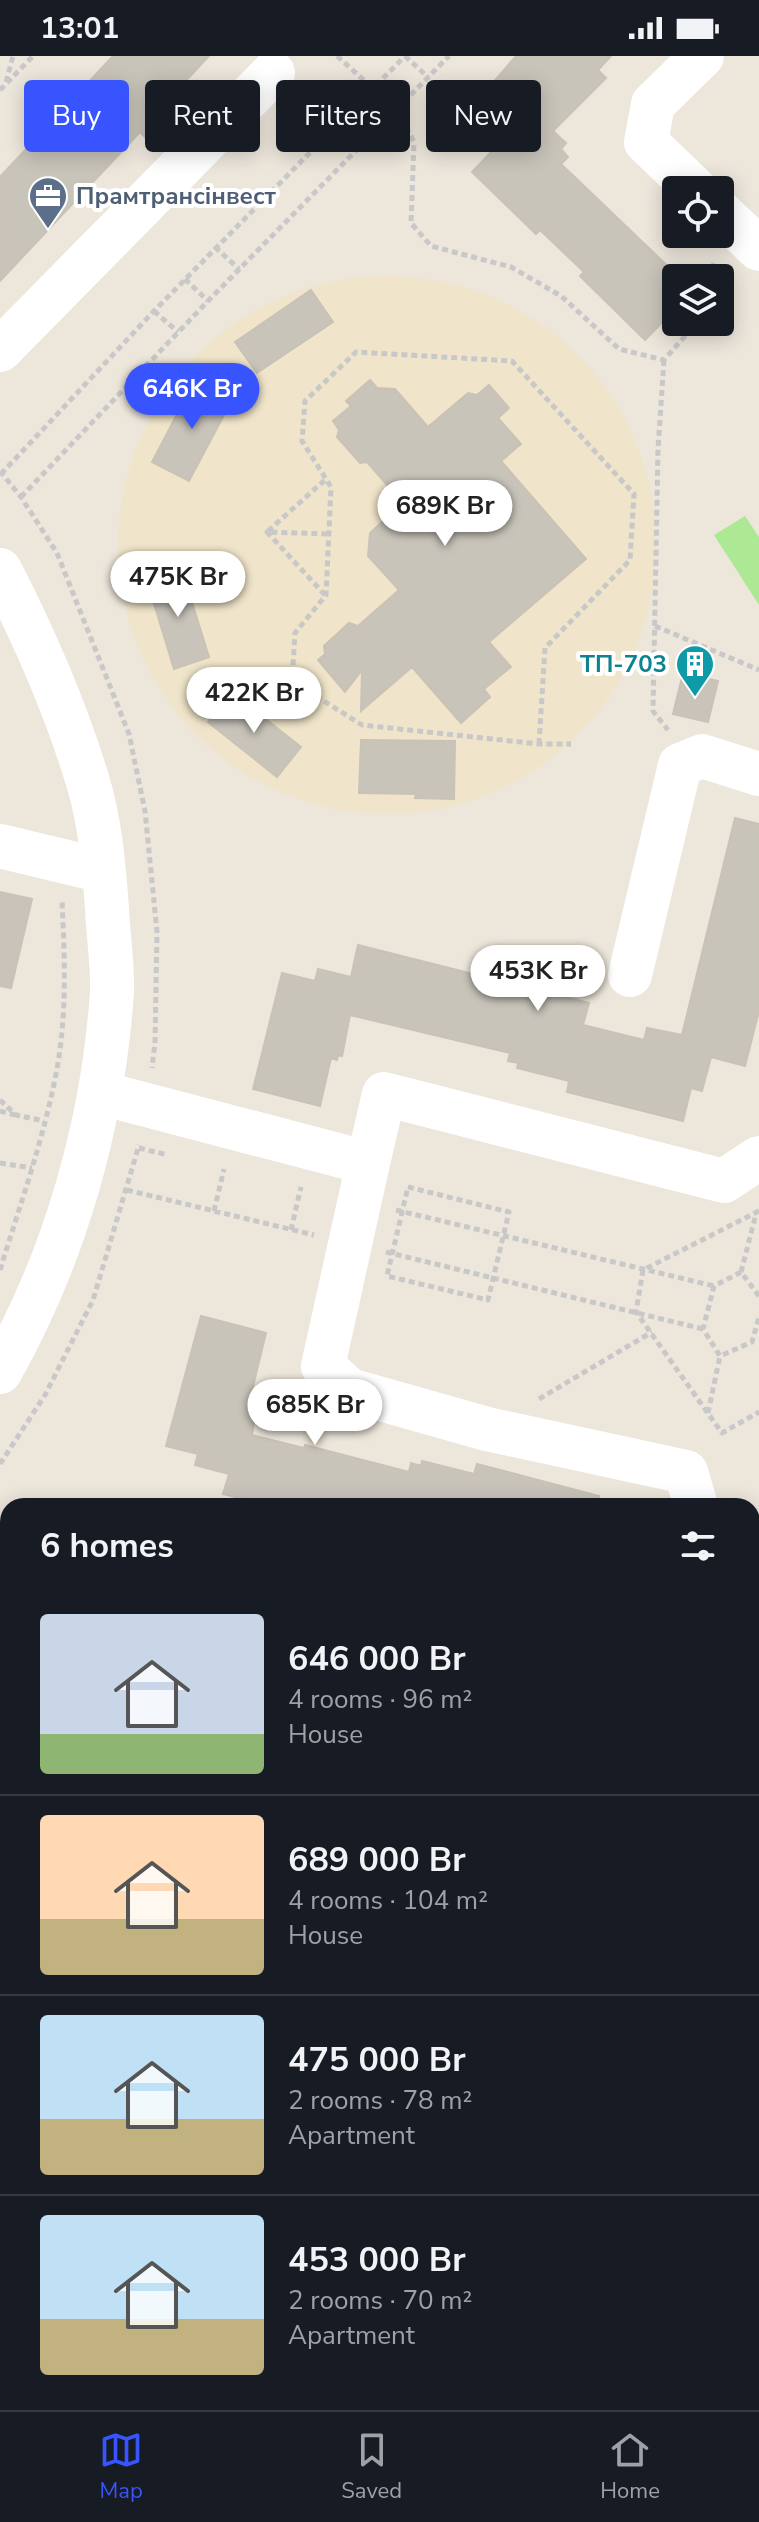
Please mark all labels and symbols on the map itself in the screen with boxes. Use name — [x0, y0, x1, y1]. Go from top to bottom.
office icon: Прамтрансінвест — [27, 175, 69, 230]
place label: Прамтрансінвест — [76, 180, 277, 212]
pin: 646K Br — [118, 363, 266, 431]
pin: 689K Br — [371, 480, 519, 548]
pin: 475K Br — [104, 551, 252, 619]
building icon: ТП-703 — [674, 643, 716, 698]
place label: ТП-703 — [580, 648, 667, 680]
pin: 422K Br — [180, 667, 328, 735]
pin: 453K Br — [464, 945, 612, 1013]
pin: 685K Br — [241, 1379, 389, 1447]

